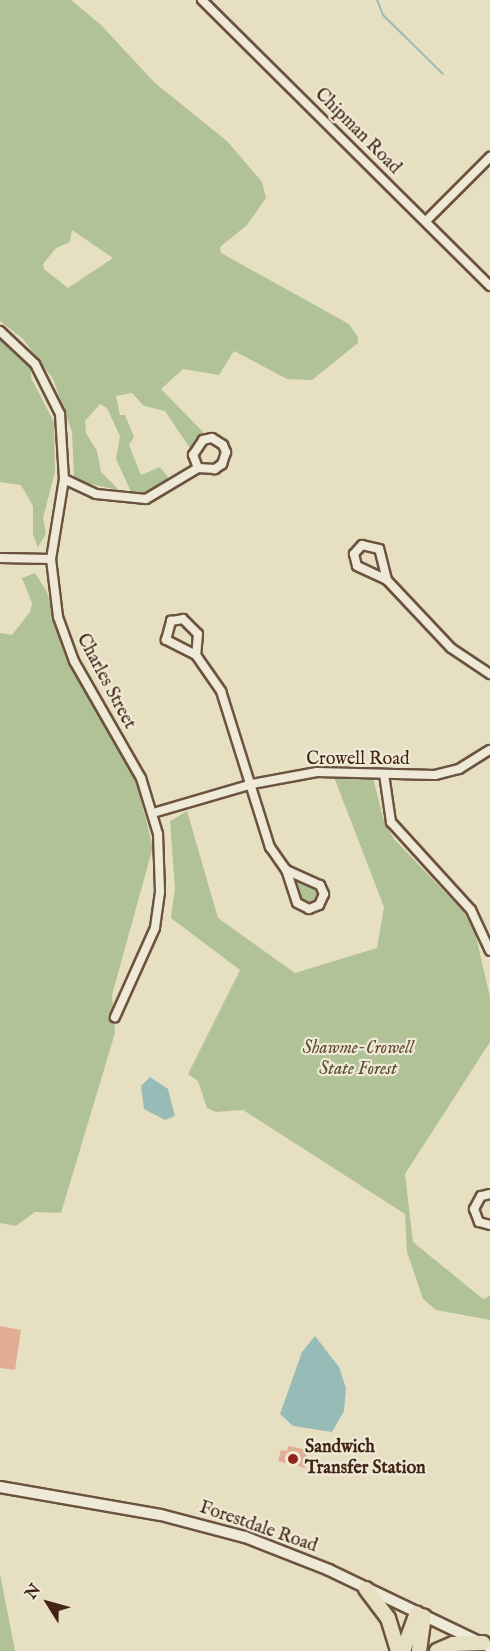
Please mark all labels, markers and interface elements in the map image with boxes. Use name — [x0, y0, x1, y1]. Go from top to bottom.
street label: Chipman Road — [309, 84, 405, 180]
street label: Charles Street — [71, 631, 139, 733]
street label: Crowell Road — [306, 749, 410, 771]
park label: Shawme-Crowell State Forest — [303, 1039, 413, 1082]
place label: Sandwich Transfer Station — [305, 1438, 426, 1480]
marker: Sandwich Transfer Station — [286, 1452, 300, 1466]
street label: Forestdale Road — [196, 1498, 320, 1558]
north arrow — [18, 1573, 78, 1633]
text: N — [21, 1581, 46, 1604]

